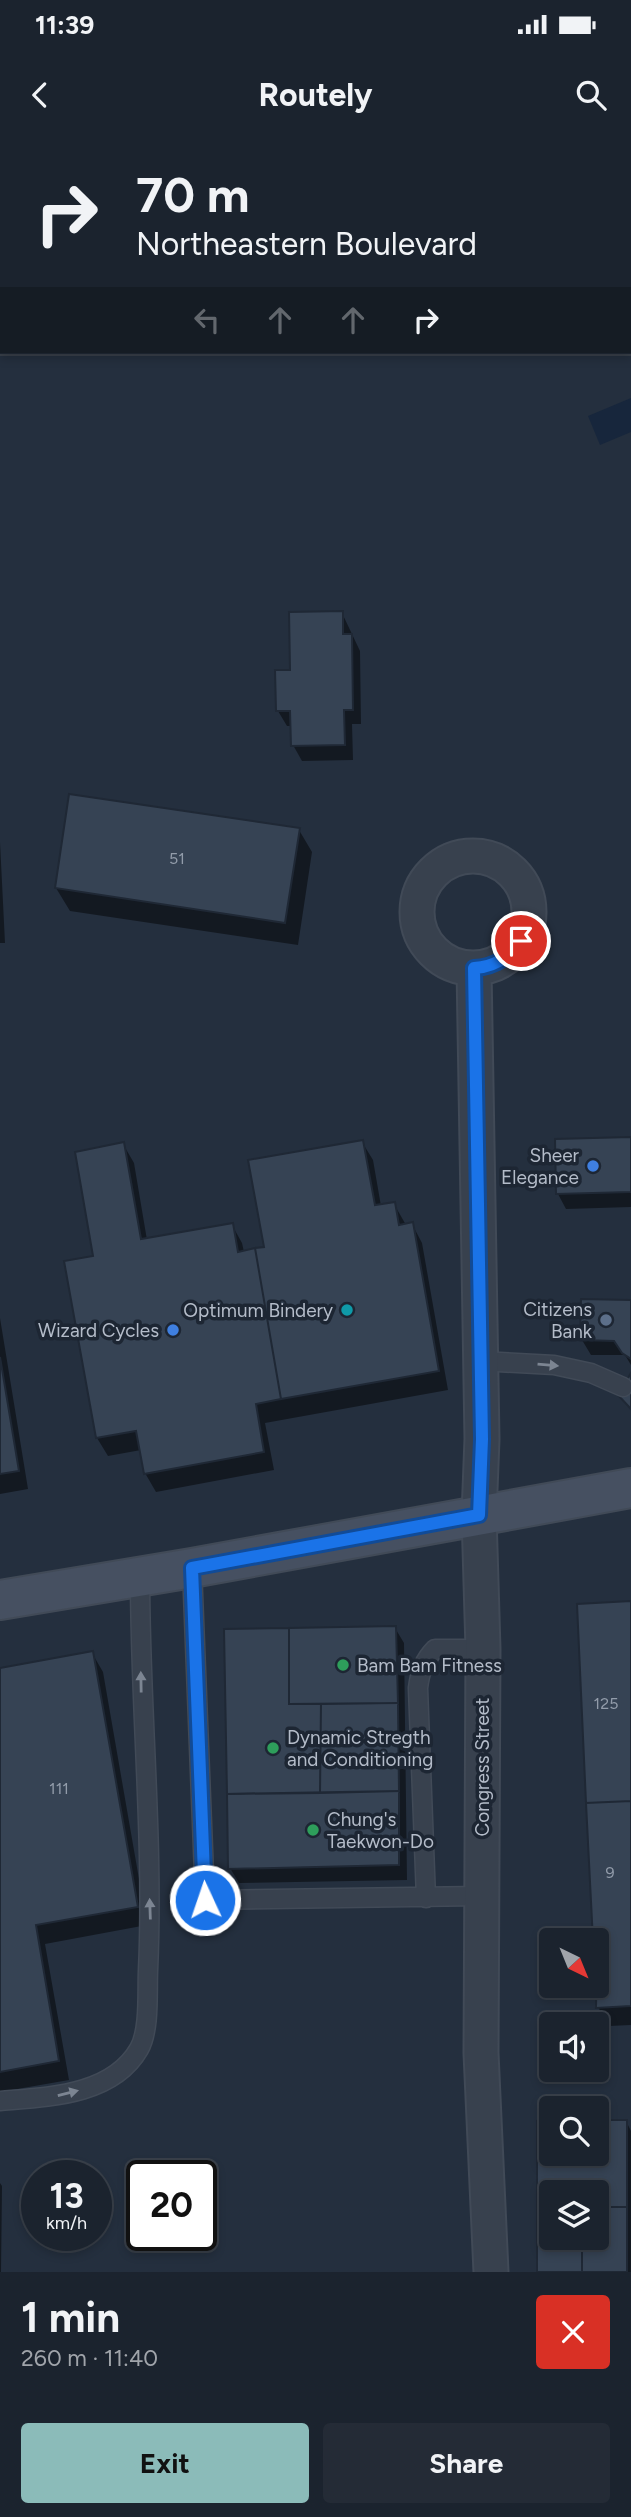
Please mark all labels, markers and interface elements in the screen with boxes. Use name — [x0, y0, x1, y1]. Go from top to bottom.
text: 11:39 — [35, 9, 94, 41]
icon: back — [21, 76, 59, 114]
text: Routely — [258, 76, 373, 114]
icon: search — [572, 76, 610, 114]
text: 70 m — [136, 165, 249, 224]
icon: right — [21, 168, 112, 259]
text: Northeastern Boulevard — [136, 225, 477, 263]
icon: left — [188, 301, 226, 339]
icon: ahead — [261, 301, 299, 339]
icon: ahead — [334, 301, 372, 339]
icon: right — [407, 301, 445, 339]
house number: 51 — [169, 849, 185, 868]
pin — [491, 911, 551, 971]
icon: arrive — [502, 922, 540, 960]
place label: Sheer Elegance — [501, 1144, 580, 1189]
marker: Sheer Elegance — [585, 1158, 601, 1174]
place label: Citizens Bank — [523, 1298, 593, 1343]
place label: Optimum Bindery — [183, 1299, 333, 1322]
marker: Optimum Bindery — [339, 1302, 355, 1318]
marker: Citizens Bank — [598, 1312, 614, 1328]
place label: Wizard Cycles — [38, 1319, 159, 1342]
marker: Wizard Cycles — [165, 1322, 181, 1338]
one-way arrow — [538, 1360, 560, 1371]
place label: Bam Bam Fitness — [357, 1654, 502, 1677]
marker: Bam Bam Fitness — [335, 1657, 351, 1673]
one-way arrow — [135, 1671, 146, 1693]
house number: 125 — [594, 1694, 618, 1713]
street label: Congress Street — [471, 1698, 494, 1836]
place label: Dynamic Stregth and Conditioning — [287, 1726, 433, 1771]
marker: Dynamic Stregth and Conditioning — [265, 1740, 281, 1756]
house number: 111 — [49, 1779, 69, 1798]
place label: Chung's Taekwon-Do — [327, 1808, 434, 1853]
marker: Chung's Taekwon-Do — [305, 1822, 321, 1838]
position arrow — [168, 1863, 242, 1937]
house number: 9 — [605, 1863, 615, 1882]
one-way arrow — [144, 1898, 156, 1920]
north arrow — [539, 1928, 609, 1998]
map controls — [539, 1928, 609, 2250]
button: sound — [539, 2012, 609, 2082]
one-way arrow — [57, 2087, 79, 2098]
button: search — [539, 2096, 609, 2166]
speed limit sign: 20 — [126, 2160, 217, 2251]
text: 13 — [49, 2175, 84, 2217]
button: layers — [539, 2180, 609, 2250]
text: km/h — [46, 2212, 87, 2234]
text: 1 min — [21, 2292, 120, 2343]
button: close — [536, 2295, 610, 2369]
text: 260 m · 11:40 — [21, 2344, 158, 2372]
button: Exit — [21, 2423, 309, 2503]
button: Share — [323, 2423, 610, 2503]

